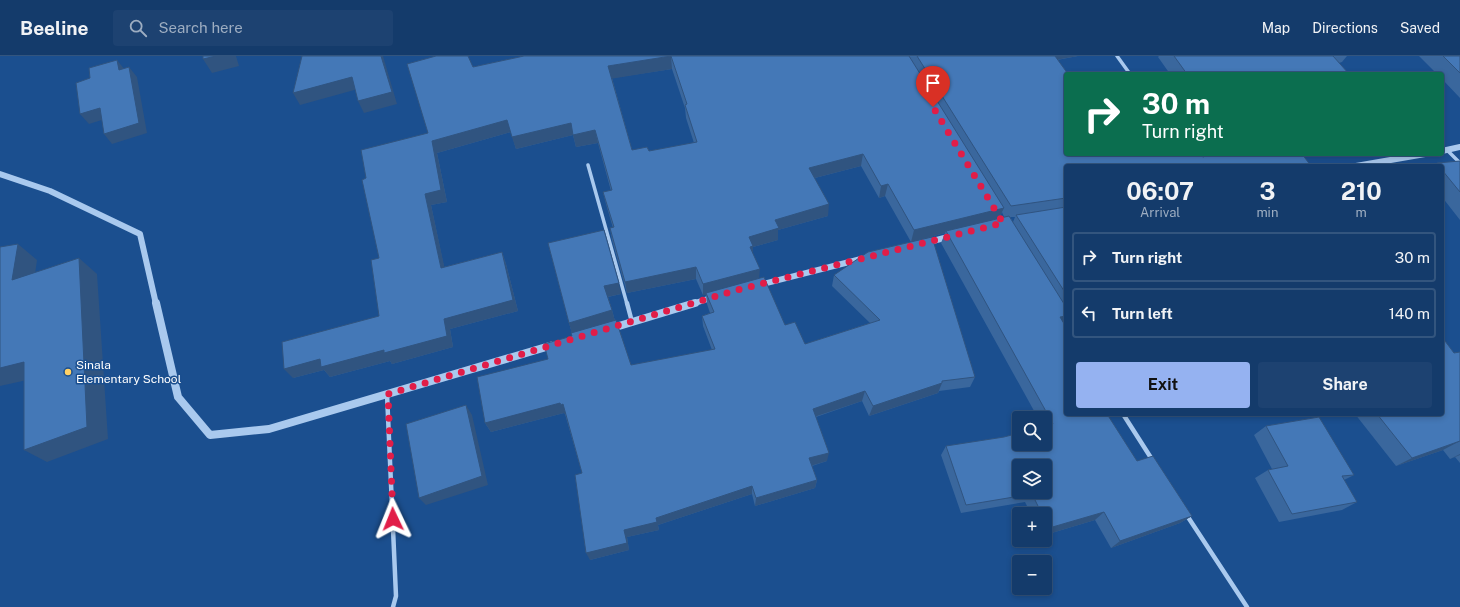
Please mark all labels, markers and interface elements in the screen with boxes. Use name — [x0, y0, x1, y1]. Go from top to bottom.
search box — [113, 10, 393, 46]
text: Beeline — [20, 17, 89, 39]
icon: search — [127, 17, 149, 39]
text: Search here — [159, 19, 243, 36]
text: Map — [1262, 20, 1290, 36]
text: Directions — [1312, 20, 1378, 36]
text: Saved — [1400, 20, 1440, 36]
pin — [916, 66, 950, 107]
icon: arrive — [922, 72, 944, 94]
text: 30 m — [1142, 87, 1210, 120]
icon: right — [1076, 88, 1128, 140]
text: Turn right — [1142, 121, 1224, 142]
text: 06:07 — [1126, 177, 1194, 205]
text: 3 — [1259, 177, 1275, 205]
text: 210 — [1341, 177, 1382, 205]
text: Arrival — [1140, 205, 1180, 220]
text: min — [1256, 205, 1278, 220]
text: m — [1356, 205, 1367, 220]
icon: right — [1078, 246, 1100, 268]
text: Turn right — [1112, 249, 1182, 266]
text: 30 m — [1395, 249, 1430, 266]
icon: left — [1078, 302, 1100, 324]
text: Turn left — [1112, 305, 1173, 322]
text: 140 m — [1389, 305, 1430, 322]
place label: Sinala Elementary School — [76, 358, 182, 386]
button: Exit — [1076, 362, 1250, 408]
button: Share — [1258, 362, 1432, 408]
marker: Sinala Elementary School — [63, 367, 73, 377]
map controls — [1012, 411, 1052, 595]
button: search — [1012, 411, 1052, 451]
button: layers — [1012, 459, 1052, 499]
position arrow — [372, 498, 414, 540]
button: + — [1012, 507, 1052, 547]
button: − — [1012, 555, 1052, 595]

